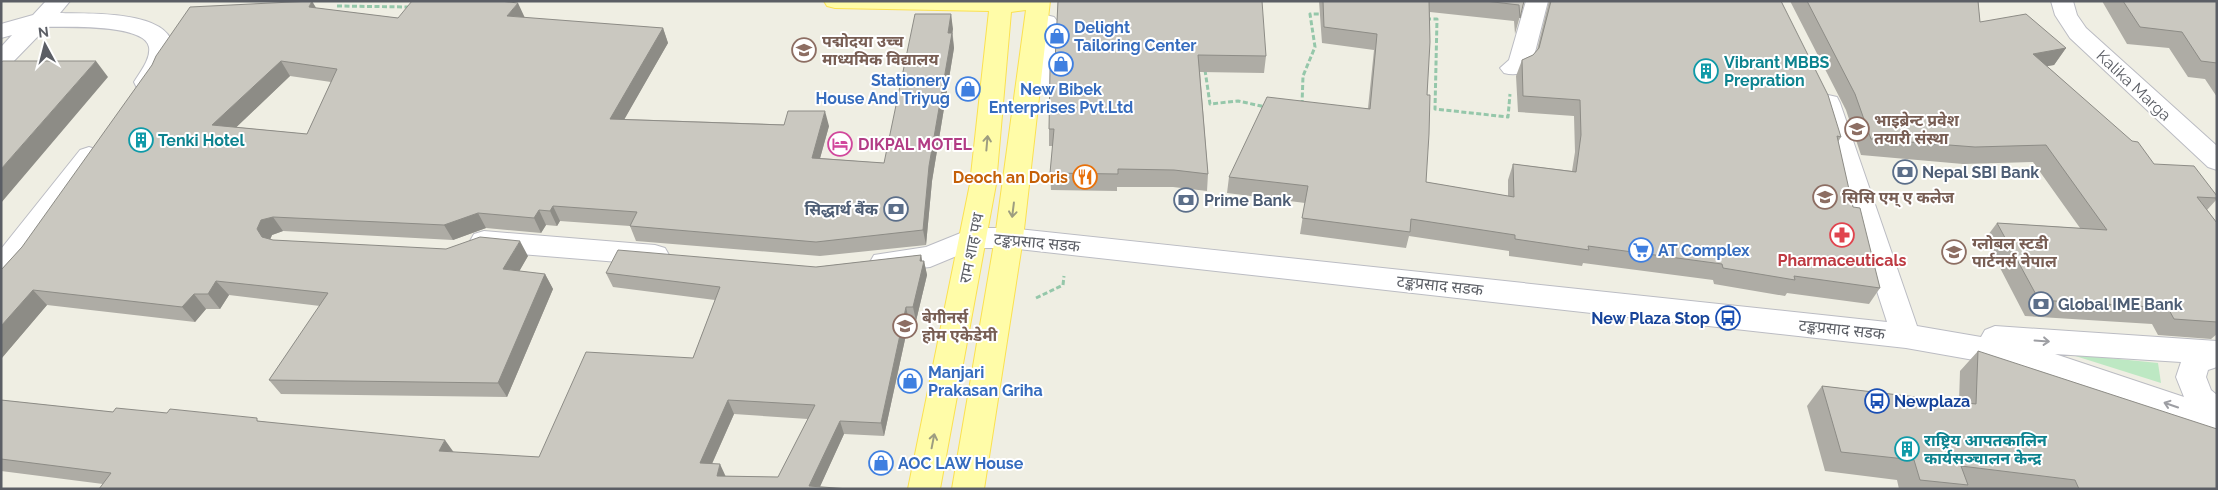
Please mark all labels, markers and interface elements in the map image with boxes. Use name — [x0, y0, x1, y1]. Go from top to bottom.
place label: Delight Tailoring Center — [1074, 18, 1196, 55]
north arrow — [20, 20, 70, 70]
shop icon: Delight Tailoring Center — [1044, 23, 1070, 49]
text: N — [37, 24, 50, 41]
place label: पद्मोदया उच्च माध्यमिक विद्यालय — [822, 32, 939, 69]
school or university icon: पद्मोदया उच्च माध्यमिक विद्यालय — [791, 37, 817, 63]
street label: Kalika Marga — [2093, 46, 2175, 125]
shop icon: New Bibek Enterprises Pvt.Ltd — [1048, 51, 1074, 77]
place label: Vibrant MBBS Prepration — [1724, 53, 1830, 90]
building icon: Vibrant MBBS Prepration — [1693, 58, 1719, 84]
place label: Stationery House And Triyug — [815, 71, 950, 108]
shop icon: Stationery House And Triyug — [955, 76, 981, 102]
place label: New Bibek Enterprises Pvt.Ltd — [989, 80, 1133, 117]
place label: भाइब्रेन्ट प्रवेश तयारी संस्था — [1874, 111, 1960, 148]
school or university icon: भाइब्रेन्ट प्रवेश तयारी संस्था — [1844, 116, 1870, 142]
building icon: Tenki Hotel — [128, 127, 154, 153]
place label: Tenki Hotel — [158, 131, 245, 150]
hotel icon: DIKPAL MOTEL — [827, 131, 853, 157]
place label: DIKPAL MOTEL — [858, 135, 973, 154]
one-way arrow — [983, 136, 992, 152]
bank icon: Nepal SBI Bank — [1892, 159, 1918, 185]
place label: Nepal SBI Bank — [1922, 163, 2039, 182]
restaurant icon: Deoch an Doris — [1072, 164, 1098, 190]
place label: Deoch an Doris — [953, 168, 1068, 187]
school or university icon: सिसि एम् ए कलेज — [1812, 184, 1838, 210]
bank icon: Prime Bank — [1173, 187, 1199, 213]
place label: सिसि एम् ए कलेज — [1842, 188, 1954, 208]
place label: Prime Bank — [1204, 191, 1291, 210]
bank icon: सिद्धार्थ बैंक — [883, 196, 909, 222]
place label: सिद्धार्थ बैंक — [805, 200, 879, 219]
one-way arrow — [1008, 202, 1018, 218]
street label: राम शाह पथ — [955, 211, 988, 285]
pharmacy icon: Pharmaceuticals — [1829, 222, 1855, 248]
street label: टङ्कप्रसाद सडक — [993, 229, 1082, 256]
place label: ग्लोबल स्टडी पार्टनर्स नेपाल — [1972, 234, 2058, 271]
supermarket icon: AT Complex — [1628, 237, 1654, 263]
school or university icon: ग्लोबल स्टडी पार्टनर्स नेपाल — [1941, 239, 1967, 265]
place label: AT Complex — [1658, 241, 1750, 260]
place label: Pharmaceuticals — [1778, 251, 1907, 270]
street label: टङ्कप्रसाद सडक — [1396, 272, 1485, 300]
bank icon: Global IME Bank — [2028, 291, 2054, 317]
place label: Global IME Bank — [2058, 295, 2183, 314]
bus stop icon: New Plaza Stop — [1715, 305, 1741, 331]
place label: बेगीनर्स होम एकेडेमी — [922, 308, 998, 345]
place label: New Plaza Stop — [1591, 309, 1710, 328]
school or university icon: बेगीनर्स होम एकेडेमी — [892, 313, 918, 339]
street label: टङ्कप्रसाद सडक — [1798, 316, 1887, 344]
one-way arrow — [2034, 336, 2050, 345]
place label: Manjari Prakasan Griha — [928, 363, 1043, 400]
shop icon: Manjari Prakasan Griha — [897, 368, 923, 394]
bus stop icon: Newplaza — [1864, 388, 1890, 414]
place label: Newplaza — [1894, 392, 1970, 411]
one-way arrow — [2164, 400, 2179, 409]
place label: राष्ट्रिय आपतकालिन कार्यसञ्चालन केन्द्र — [1924, 431, 2048, 468]
one-way arrow — [929, 433, 939, 449]
building icon: राष्ट्रिय आपतकालिन कार्यसञ्चालन केन्द्र — [1894, 436, 1920, 462]
shop icon: AOC LAW House — [868, 450, 894, 476]
place label: AOC LAW House — [898, 454, 1024, 473]

